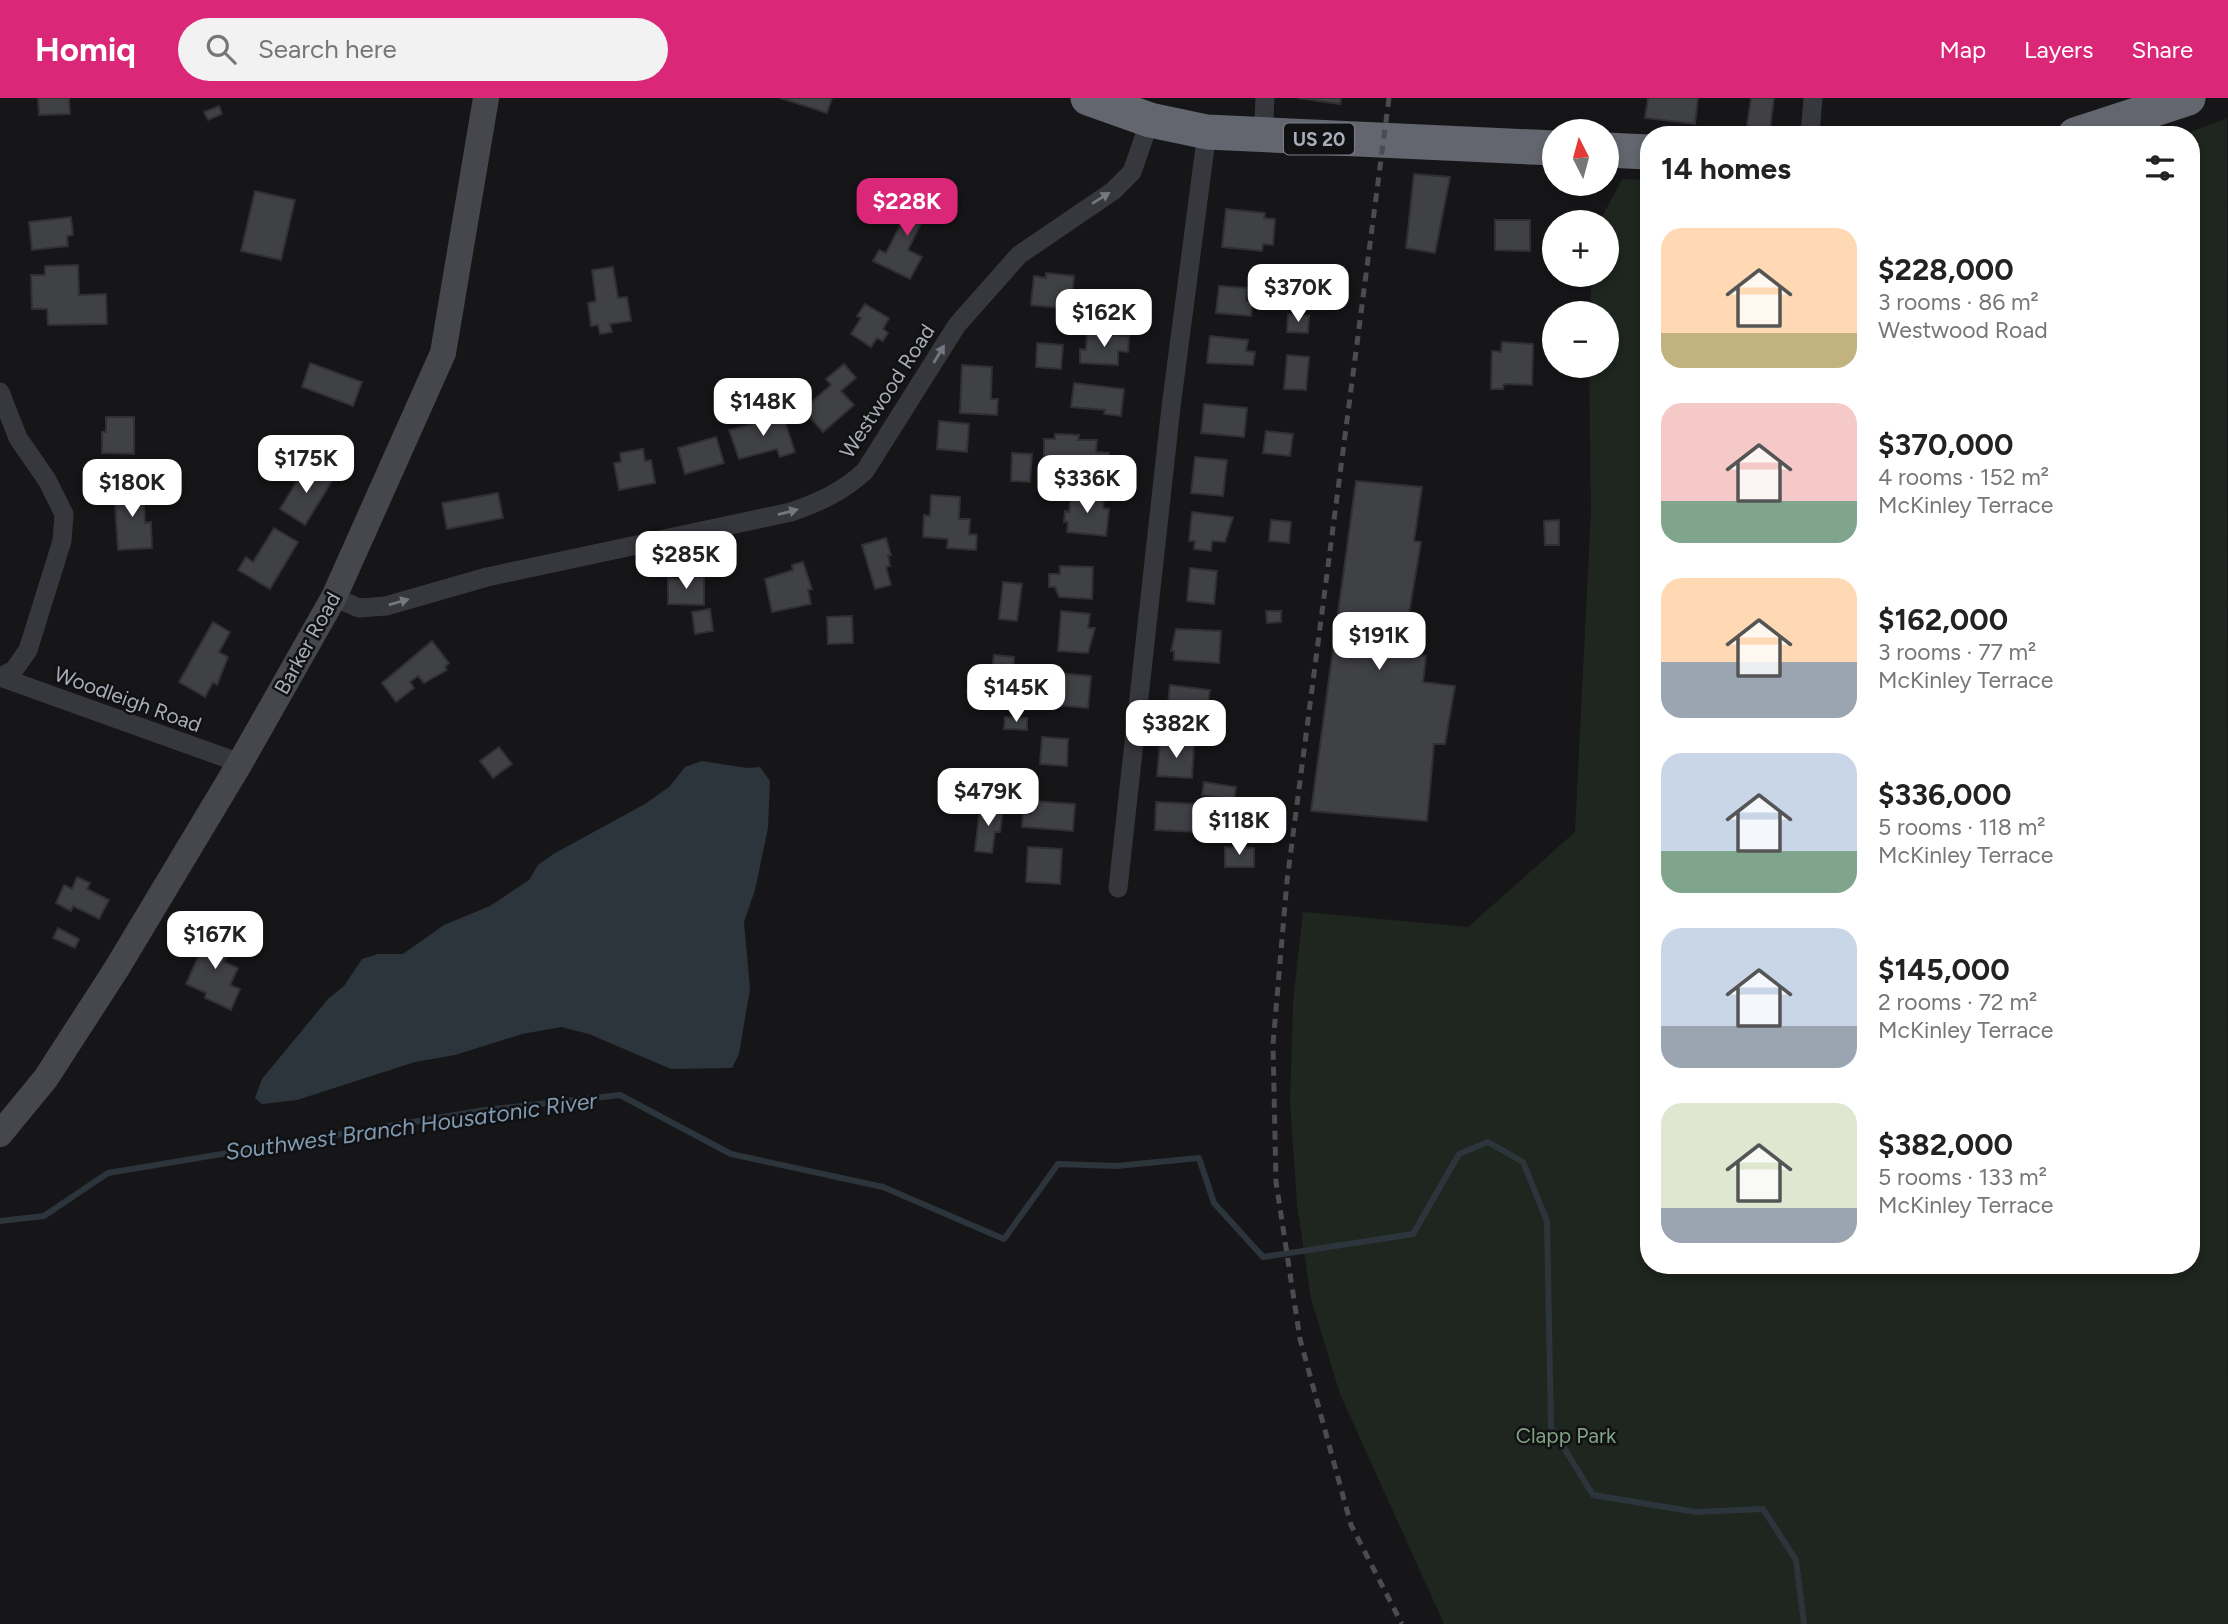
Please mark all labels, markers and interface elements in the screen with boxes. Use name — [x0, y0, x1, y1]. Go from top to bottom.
search box — [178, 18, 668, 81]
text: Homiq — [35, 30, 136, 69]
icon: search — [202, 30, 240, 68]
text: Search here — [258, 33, 397, 65]
text: Map — [1939, 35, 1986, 64]
text: Layers — [2024, 35, 2093, 64]
text: Share — [2131, 35, 2193, 64]
north arrow — [1542, 119, 1619, 196]
map controls — [1542, 119, 1619, 378]
road number: US 20 — [1284, 123, 1354, 154]
icon: filters — [2141, 149, 2179, 187]
text: 14 homes — [1661, 150, 1791, 187]
pin: $228K — [858, 178, 956, 238]
text: $228K — [873, 187, 941, 215]
one-way arrow — [1091, 192, 1111, 205]
button: + — [1542, 210, 1619, 287]
text: $228,000 — [1878, 251, 2014, 288]
icon: home — [1717, 256, 1801, 340]
pin: $370K — [1249, 264, 1347, 324]
text: $370K — [1264, 273, 1332, 301]
text: 3 rooms · 86 m² — [1878, 288, 2039, 316]
pin: $162K — [1055, 289, 1153, 349]
text: $162K — [1072, 298, 1136, 326]
button: − — [1542, 301, 1619, 378]
text: Westwood Road — [1878, 316, 2048, 344]
street label: Westwood Road — [834, 319, 940, 463]
one-way arrow — [933, 345, 946, 364]
pin: $148K — [714, 378, 812, 438]
text: $148K — [730, 387, 796, 415]
text: $370,000 — [1878, 426, 2013, 463]
icon: home — [1717, 431, 1801, 515]
pin: $175K — [257, 436, 355, 495]
text: $175K — [274, 444, 338, 472]
pin: $336K — [1038, 456, 1136, 515]
pin: $180K — [83, 460, 181, 519]
text: 4 rooms · 152 m² — [1878, 463, 2049, 491]
text: $336K — [1054, 464, 1120, 492]
text: $180K — [99, 468, 165, 496]
text: McKinley Terrace — [1878, 491, 2053, 519]
one-way arrow — [777, 507, 798, 517]
pin: $285K — [637, 532, 735, 591]
text: $285K — [652, 540, 720, 568]
street label: Barker Road — [269, 588, 345, 698]
one-way arrow — [389, 597, 410, 607]
text: $162,000 — [1878, 601, 2008, 638]
icon: home — [1717, 606, 1801, 690]
pin: $191K — [1330, 612, 1428, 672]
text: $191K — [1349, 621, 1409, 649]
text: 3 rooms · 77 m² — [1878, 638, 2036, 666]
street label: Woodleigh Road — [51, 661, 205, 737]
pin: $145K — [967, 664, 1065, 724]
text: McKinley Terrace — [1878, 666, 2053, 694]
text: $145K — [983, 673, 1049, 701]
pin: $382K — [1127, 700, 1225, 760]
text: $382K — [1142, 709, 1210, 737]
pin: $479K — [939, 768, 1037, 828]
text: $336,000 — [1878, 776, 2011, 813]
text: $479K — [954, 777, 1022, 805]
icon: home — [1717, 781, 1801, 865]
pin: $118K — [1190, 798, 1288, 857]
text: $118K — [1208, 806, 1270, 834]
text: 5 rooms · 118 m² — [1878, 813, 2046, 841]
text: McKinley Terrace — [1878, 841, 2053, 869]
pin: $167K — [166, 912, 264, 971]
text: $167K — [183, 920, 247, 948]
text: $145,000 — [1878, 951, 2010, 988]
icon: home — [1717, 956, 1801, 1040]
text: 2 rooms · 72 m² — [1878, 988, 2037, 1016]
text: McKinley Terrace — [1878, 1016, 2053, 1044]
water label: Southwest Branch Housatonic River — [223, 1086, 600, 1166]
text: $382,000 — [1878, 1126, 2013, 1163]
icon: home — [1717, 1131, 1801, 1215]
text: 5 rooms · 133 m² — [1878, 1163, 2047, 1191]
text: McKinley Terrace — [1878, 1191, 2053, 1219]
park label: Clapp Park — [1516, 1423, 1617, 1448]

